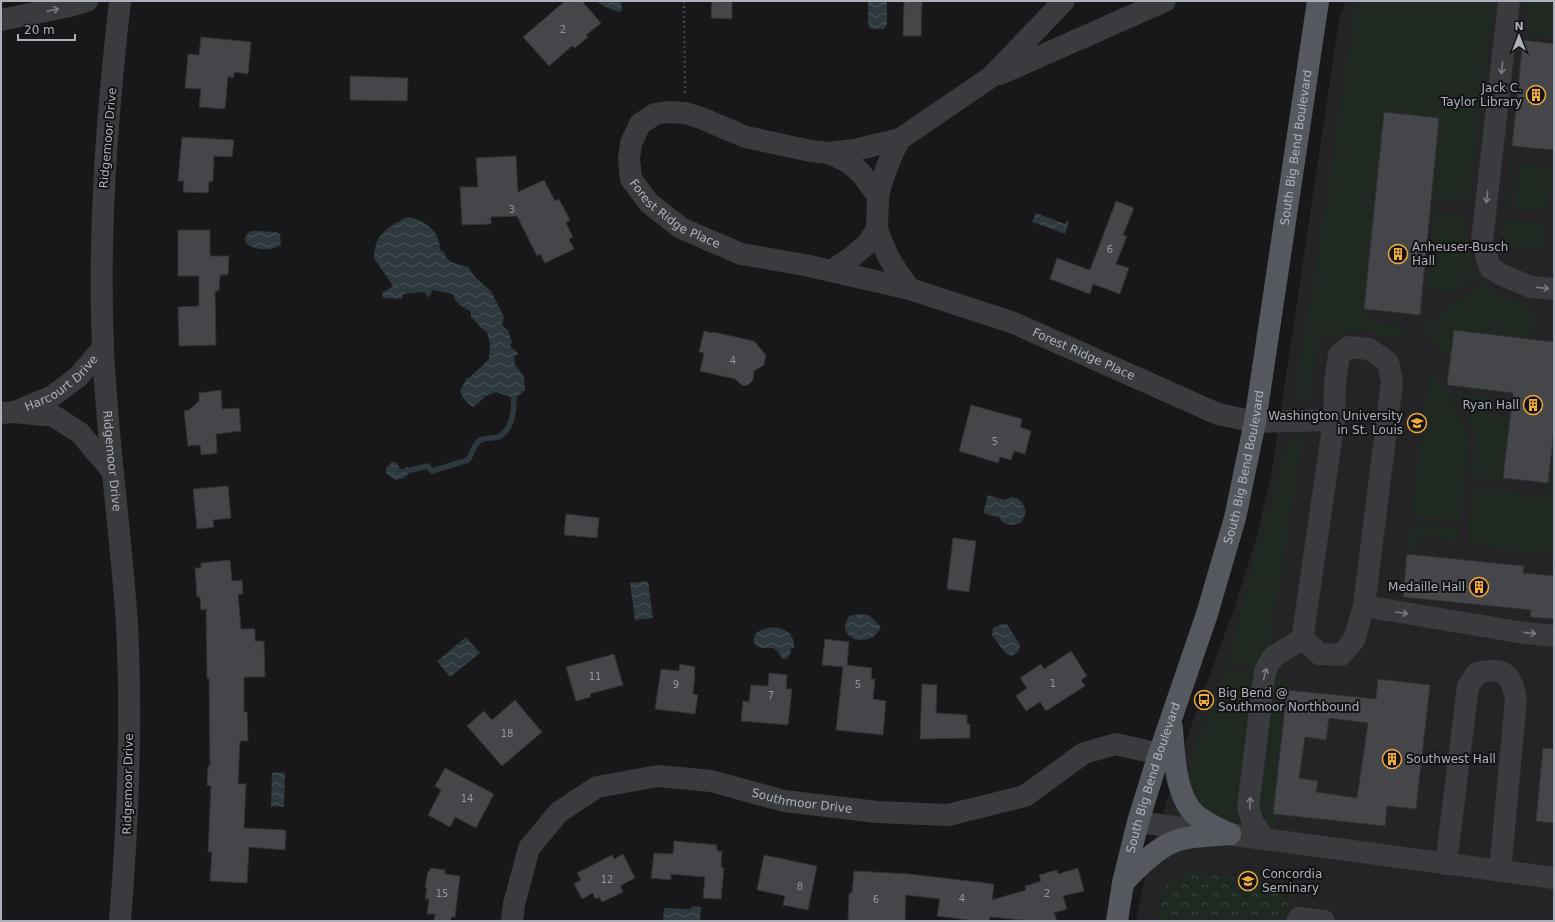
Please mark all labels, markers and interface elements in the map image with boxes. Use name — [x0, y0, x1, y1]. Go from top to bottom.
one-way arrow — [46, 5, 59, 13]
scale bar — [18, 16, 75, 42]
north arrow — [1499, 16, 1539, 56]
text: N — [1514, 20, 1524, 33]
text: 20 m — [24, 23, 55, 37]
house number: 2 — [560, 24, 566, 35]
one-way arrow — [1498, 61, 1505, 74]
street label: South Big Bend Boulevard — [1278, 69, 1315, 226]
place label: Jack C. Taylor Library — [1440, 81, 1522, 109]
building icon: Jack C. Taylor Library — [1525, 84, 1547, 106]
street label: Ridgemoor Drive — [97, 87, 119, 189]
street label: Forest Ridge Place — [627, 176, 722, 251]
one-way arrow — [1483, 190, 1491, 203]
house number: 3 — [509, 204, 515, 215]
place label: Anheuser-Busch Hall — [1412, 240, 1508, 268]
building icon: Anheuser-Busch Hall — [1387, 243, 1409, 265]
house number: 6 — [1107, 244, 1113, 255]
one-way arrow — [1536, 284, 1549, 292]
street label: Forest Ridge Place — [1030, 325, 1137, 383]
street label: Harcourt Drive — [23, 352, 101, 414]
house number: 4 — [730, 355, 736, 366]
street label: South Big Bend Boulevard — [1221, 389, 1267, 546]
building icon: Ryan Hall — [1522, 394, 1544, 416]
place label: Ryan Hall — [1462, 398, 1519, 412]
place label: Washington University in St. Louis — [1268, 409, 1403, 437]
street label: Ridgemoor Drive — [100, 410, 124, 512]
school or university icon: Washington University in St. Louis — [1406, 412, 1428, 434]
house number: 5 — [992, 436, 998, 447]
building icon: Medaille Hall — [1468, 576, 1490, 598]
place label: Medaille Hall — [1388, 580, 1465, 594]
one-way arrow — [1395, 609, 1408, 617]
one-way arrow — [1523, 629, 1536, 637]
one-way arrow — [1262, 668, 1270, 681]
house number: 11 — [589, 671, 601, 682]
house number: 1 — [1050, 678, 1056, 689]
house number: 9 — [673, 679, 679, 690]
house number: 5 — [855, 679, 861, 690]
place label: Big Bend @ Southmoor Northbound — [1218, 686, 1359, 714]
bus stop icon: Big Bend @ Southmoor Northbound — [1193, 689, 1215, 711]
house number: 7 — [768, 690, 774, 701]
street label: South Big Bend Boulevard — [1124, 701, 1183, 855]
house number: 18 — [501, 728, 513, 739]
street label: Ridgemoor Drive — [120, 733, 136, 835]
building icon: Southwest Hall — [1381, 748, 1403, 770]
place label: Southwest Hall — [1406, 752, 1496, 766]
street label: Southmoor Drive — [750, 785, 853, 816]
house number: 14 — [461, 793, 473, 804]
one-way arrow — [1246, 797, 1253, 810]
place label: Concordia Seminary — [1262, 867, 1322, 895]
school or university icon: Concordia Seminary — [1237, 870, 1259, 892]
house number: 12 — [601, 874, 613, 885]
house number: 8 — [797, 881, 803, 892]
house number: 15 — [436, 888, 448, 899]
house number: 2 — [1044, 888, 1050, 899]
house number: 4 — [959, 893, 965, 904]
house number: 6 — [873, 894, 879, 905]

